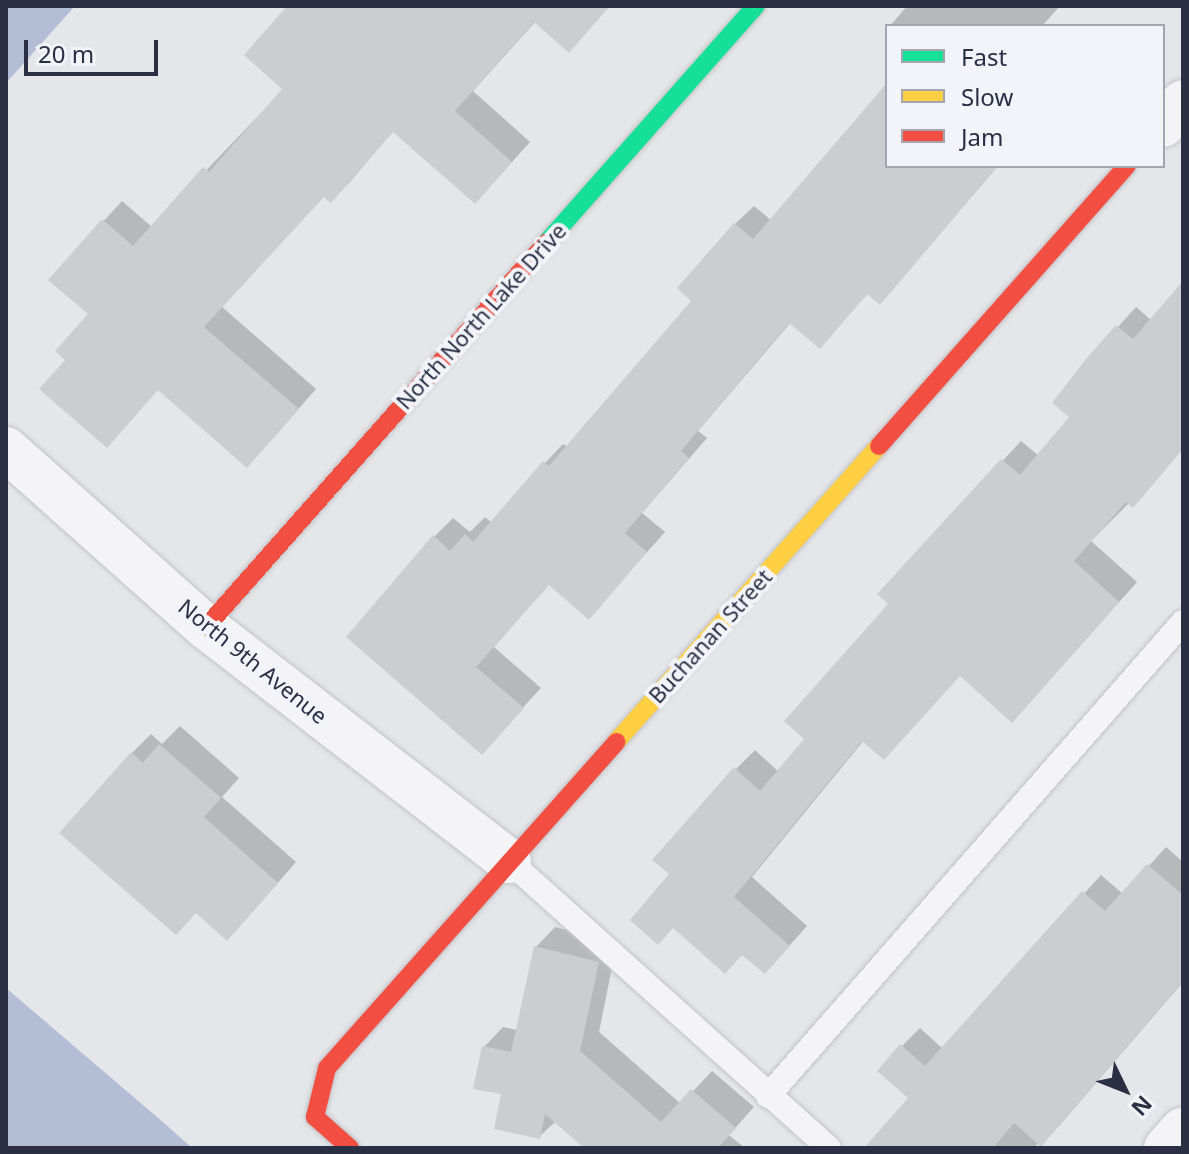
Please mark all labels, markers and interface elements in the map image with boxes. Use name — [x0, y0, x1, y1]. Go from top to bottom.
scale bar — [28, 24, 162, 74]
legend — [885, 24, 1165, 168]
text: 20 m — [38, 37, 94, 70]
text: Fast — [961, 40, 1007, 73]
text: Slow — [961, 80, 1013, 113]
text: Jam — [961, 120, 1003, 153]
street label: North North Lake Drive — [391, 218, 571, 414]
street label: Buchanan Street — [643, 564, 777, 708]
street label: North 9th Avenue — [173, 593, 333, 729]
north arrow — [1085, 1050, 1165, 1130]
text: N — [1125, 1090, 1160, 1123]

